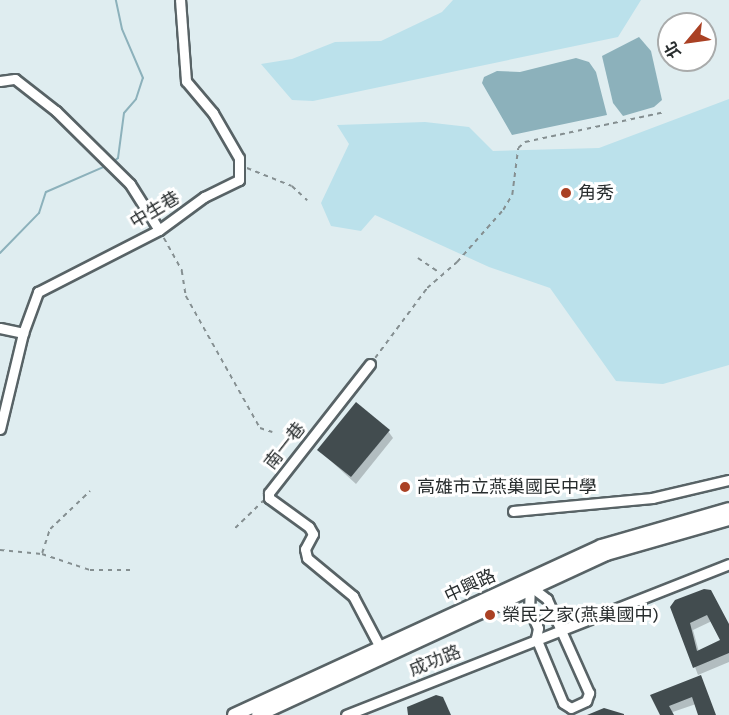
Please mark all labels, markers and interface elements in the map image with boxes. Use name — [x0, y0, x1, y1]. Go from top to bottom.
north arrow — [657, 12, 717, 72]
text: 北 — [660, 38, 685, 62]
place label: 角秀 — [578, 182, 614, 204]
marker: 角秀 — [559, 186, 573, 200]
street label: 中生巷 — [126, 187, 184, 233]
street label: 南一巷 — [260, 418, 310, 474]
place label: 高雄市立燕巢國民中學 — [417, 476, 597, 498]
marker: 高雄市立燕巢國民中學 — [398, 480, 412, 494]
street label: 中興路 — [441, 565, 499, 607]
place label: 榮民之家(燕巢國中) — [502, 604, 659, 626]
marker: 榮民之家(燕巢國中) — [483, 608, 497, 622]
street label: 成功路 — [406, 641, 464, 681]

